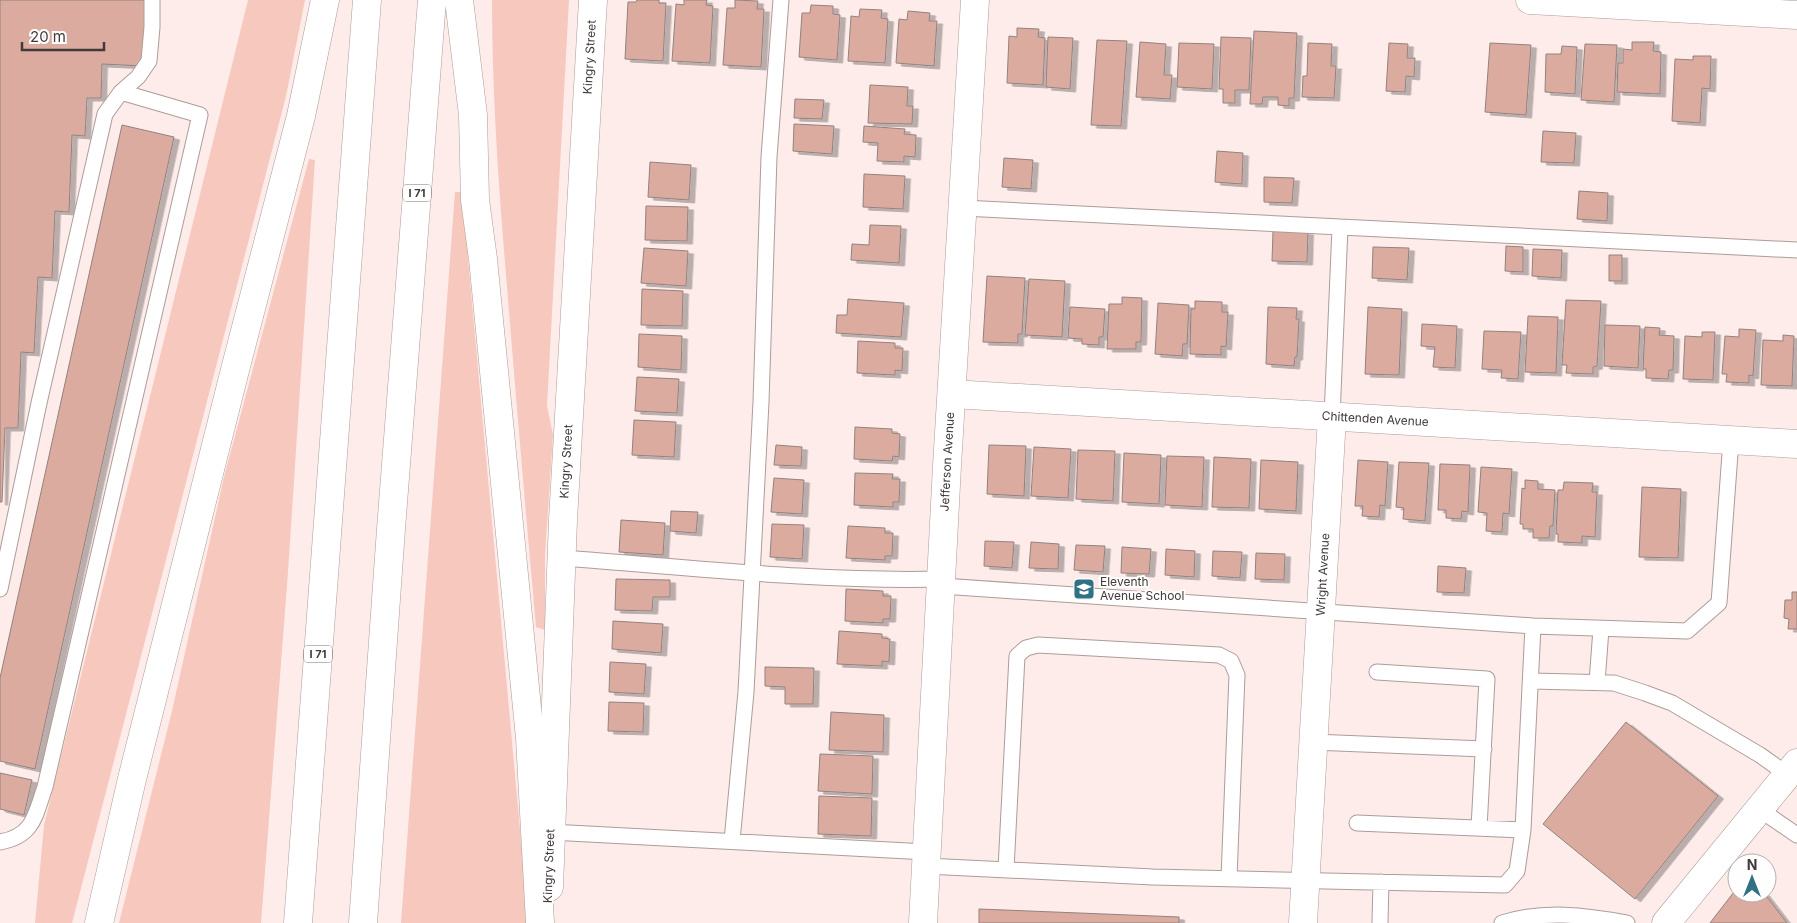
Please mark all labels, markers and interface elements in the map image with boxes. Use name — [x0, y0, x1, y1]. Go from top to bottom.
street label: Kingry Street — [580, 19, 599, 95]
scale bar — [22, 20, 105, 52]
text: 20 m — [30, 27, 66, 46]
road number: I 71 — [403, 184, 431, 202]
street label: Chittenden Avenue — [1321, 408, 1429, 429]
street label: Jefferson Avenue — [937, 411, 957, 512]
street label: Kingry Street — [556, 424, 576, 499]
street label: Wright Avenue — [1313, 533, 1332, 616]
place label: Eleventh Avenue School — [1100, 574, 1184, 603]
school or university icon: Eleventh Avenue School — [1072, 577, 1096, 601]
road number: I 71 — [304, 646, 332, 662]
street label: Kingry Street — [540, 829, 557, 903]
north arrow — [1727, 853, 1777, 903]
text: N — [1747, 856, 1757, 873]

